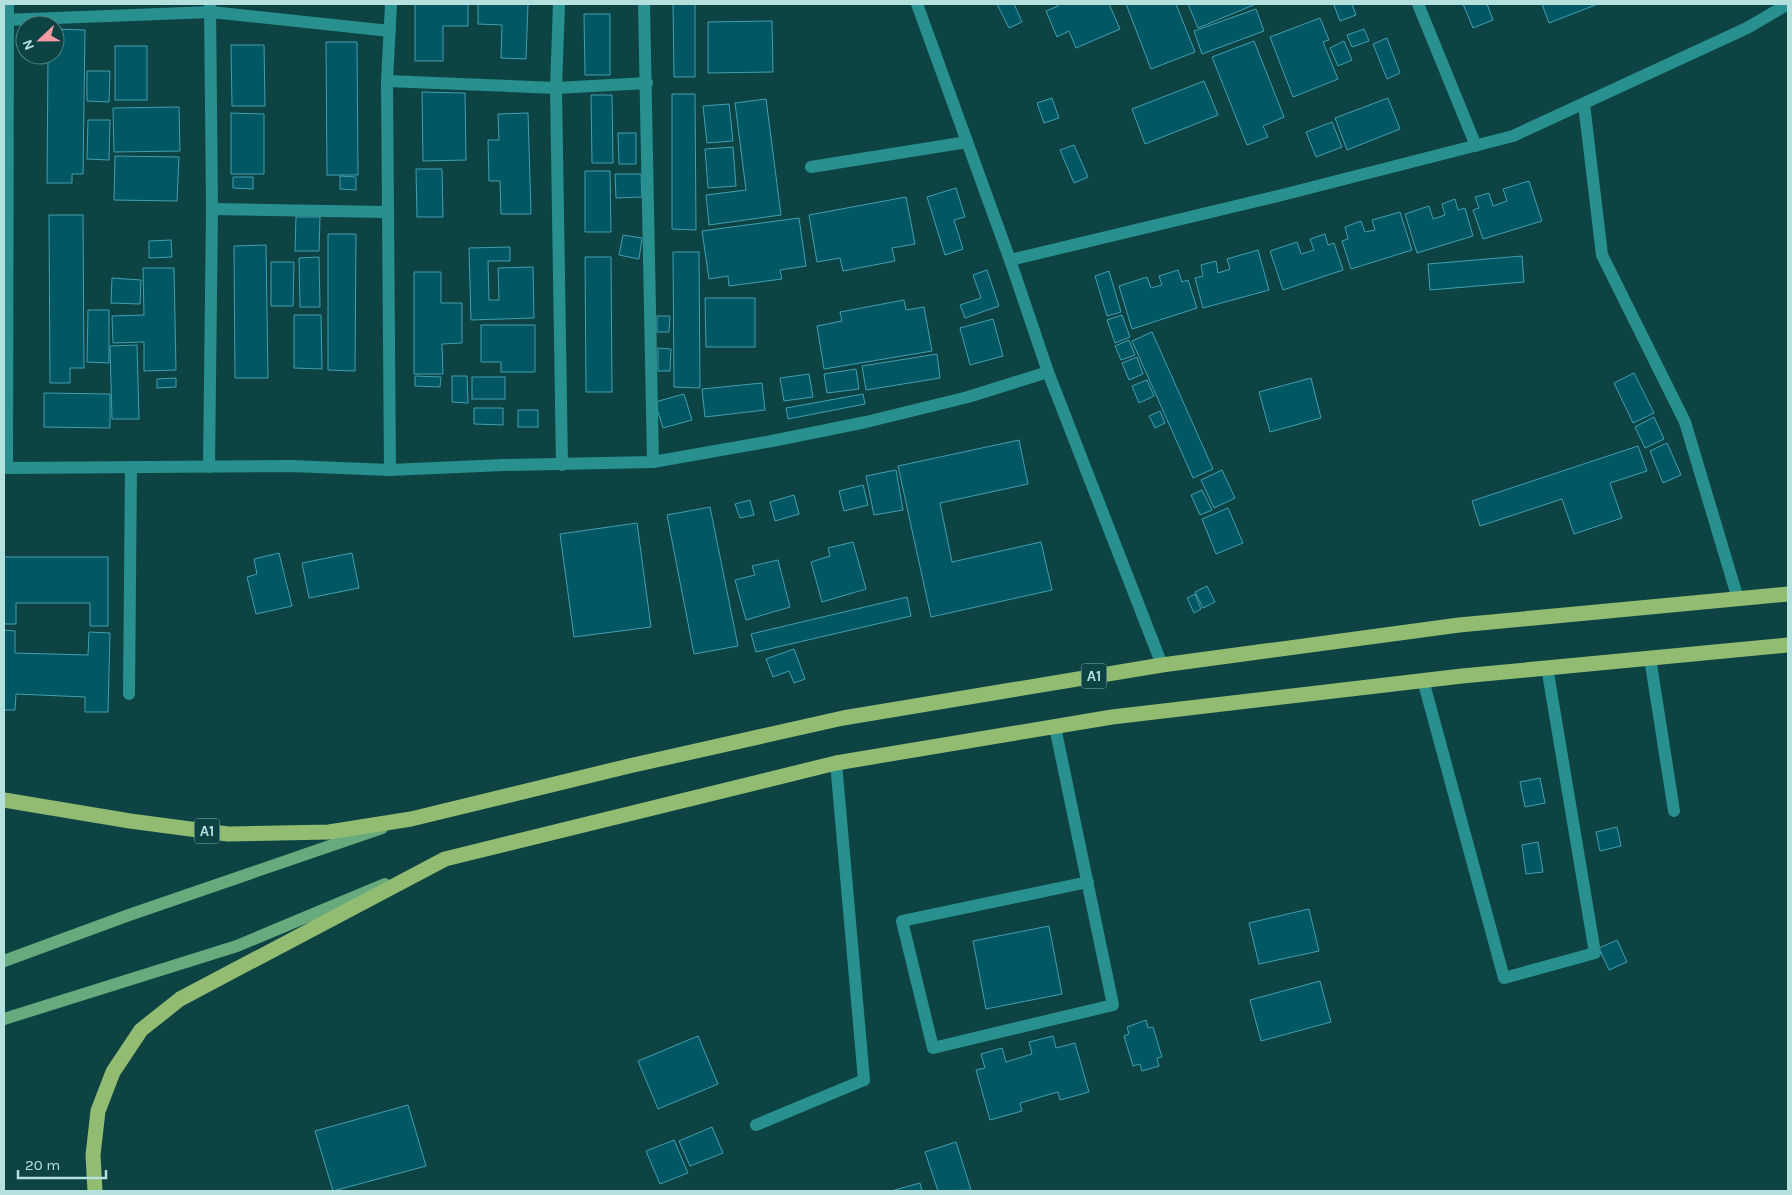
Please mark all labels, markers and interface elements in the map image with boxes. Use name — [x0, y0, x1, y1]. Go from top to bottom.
north arrow — [15, 15, 65, 65]
text: N — [19, 37, 38, 53]
road number: A1 — [1082, 664, 1106, 688]
road number: A1 — [194, 818, 220, 844]
scale bar — [18, 1148, 105, 1180]
text: 20 m — [25, 1156, 60, 1174]

